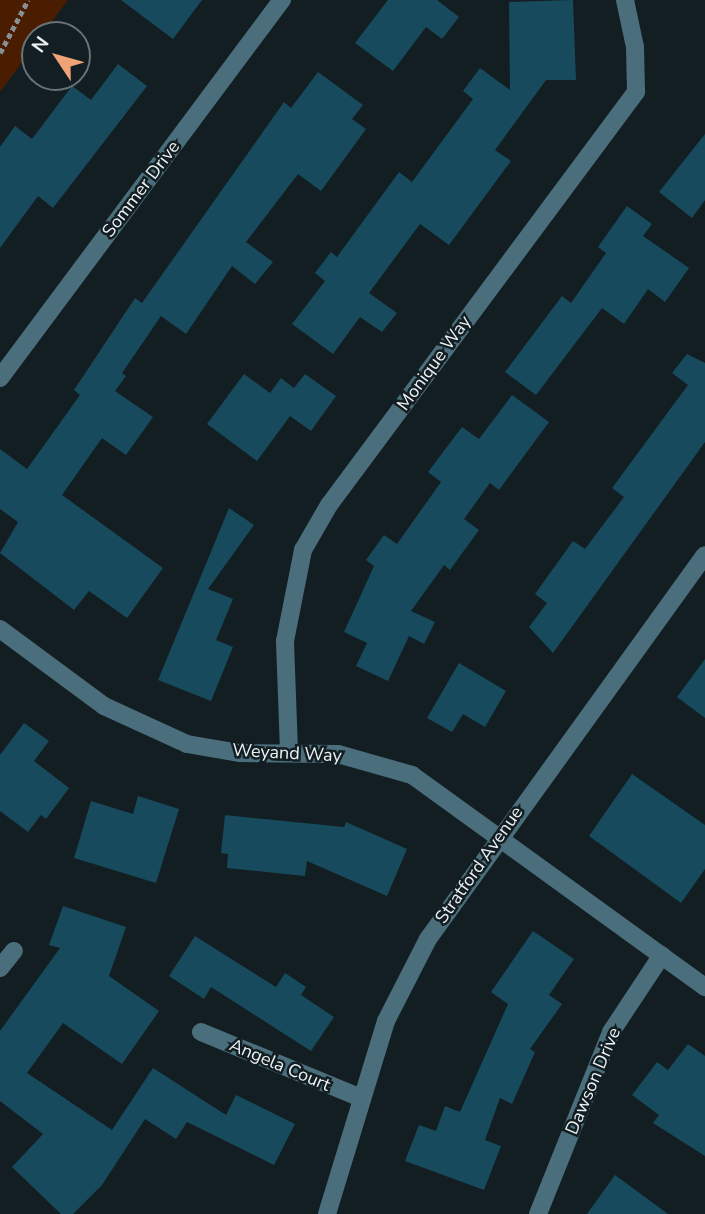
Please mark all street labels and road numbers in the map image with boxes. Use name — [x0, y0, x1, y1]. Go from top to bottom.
street label: Sommer Drive — [98, 136, 184, 242]
street label: Monique Way — [392, 311, 476, 415]
street label: Weyand Way — [232, 739, 342, 767]
street label: Stratford Avenue — [431, 802, 527, 928]
street label: Dawson Drive — [561, 1024, 625, 1138]
street label: Angela Court — [226, 1034, 334, 1096]

